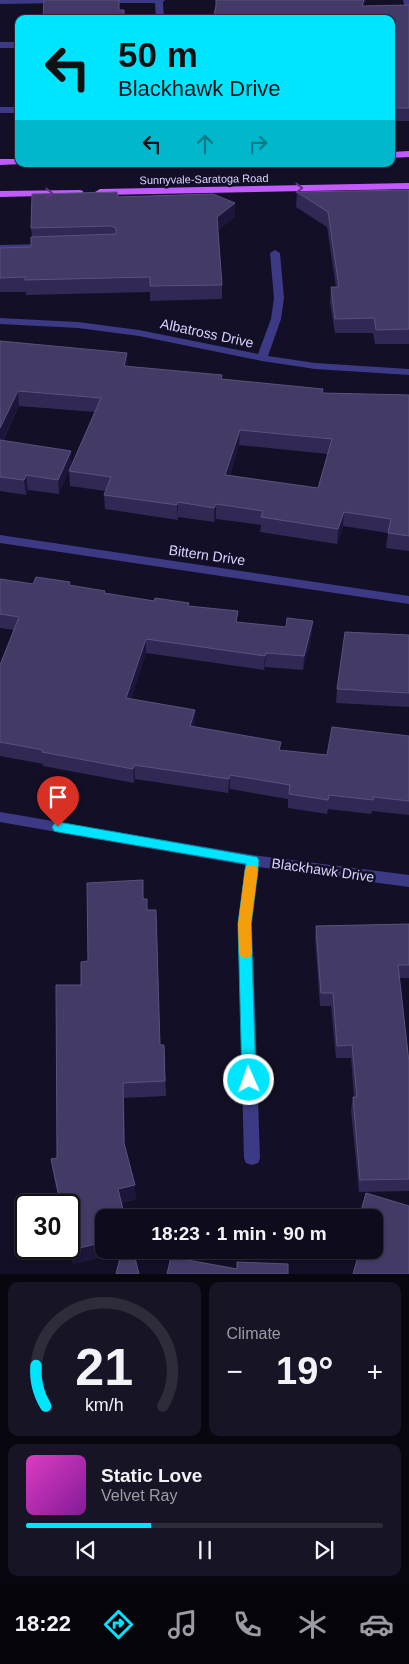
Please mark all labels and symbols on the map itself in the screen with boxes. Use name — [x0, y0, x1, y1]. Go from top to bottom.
street label: Sunnyvale-Saratoga Road — [139, 172, 269, 186]
one-way arrow — [295, 183, 303, 193]
one-way arrow — [45, 188, 53, 199]
street label: Albatross Drive — [159, 315, 255, 351]
street label: Bittern Drive — [168, 542, 246, 568]
pin — [37, 776, 79, 827]
street label: Blackhawk Drive — [271, 855, 376, 885]
position arrow — [222, 1053, 274, 1105]
speed limit sign: 30 — [15, 1194, 80, 1259]

